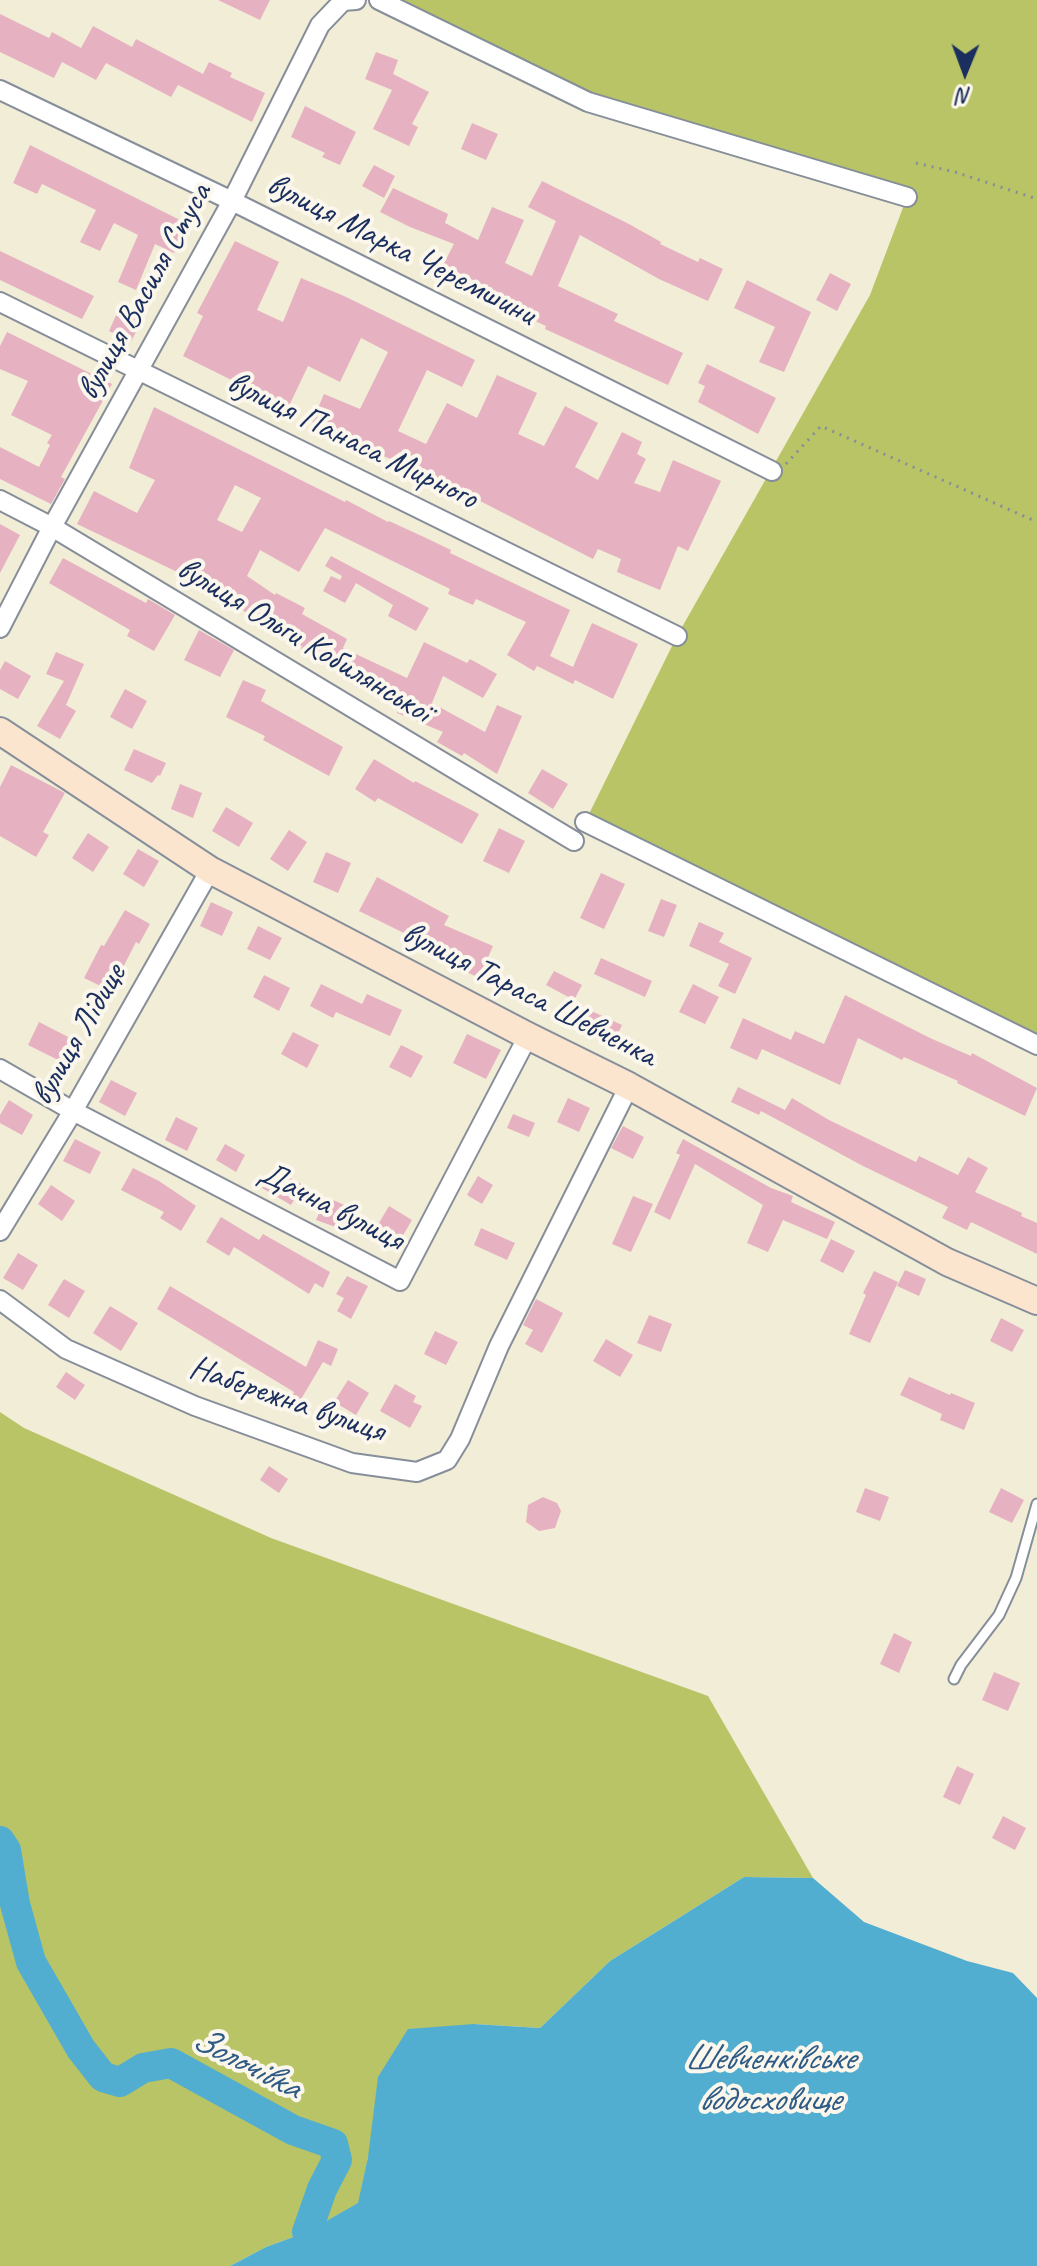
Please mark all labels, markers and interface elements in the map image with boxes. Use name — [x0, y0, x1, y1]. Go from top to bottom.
north arrow — [925, 32, 1005, 112]
text: N — [958, 82, 972, 110]
street label: вулиця Марка Черемшини — [260, 165, 542, 335]
street label: вулиця Василя Стуса — [69, 177, 221, 407]
street label: вулиця Панаса Мирного — [220, 363, 484, 519]
street label: вулиця Ольги Кобилянської — [169, 549, 439, 733]
street label: вулиця Тараса Шевченка — [395, 913, 663, 1077]
street label: вулиця Лідице — [22, 957, 136, 1113]
street label: Дачна вулиця — [252, 1153, 410, 1261]
street label: Набережна вулиця — [184, 1348, 390, 1452]
water label: Золочівка — [184, 2018, 308, 2110]
water label: Шевченківське водосховище — [684, 2038, 854, 2123]

